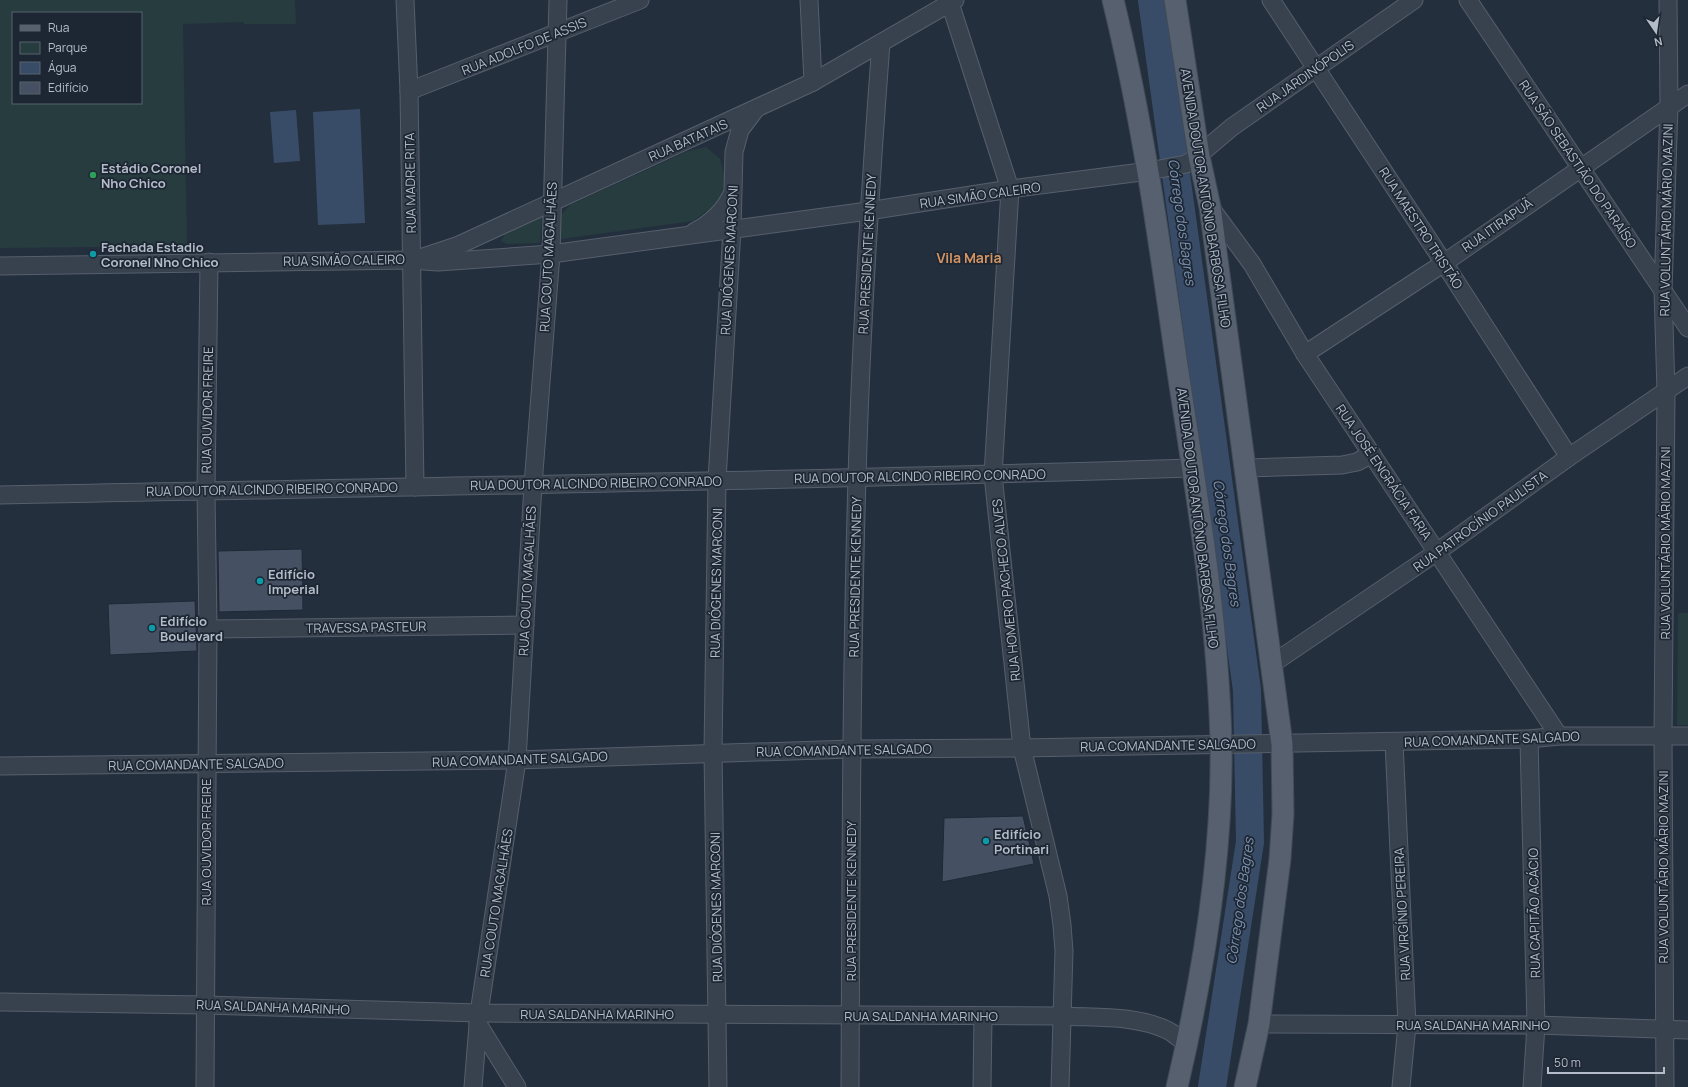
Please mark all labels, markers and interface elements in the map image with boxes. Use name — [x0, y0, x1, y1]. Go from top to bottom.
legend — [12, 12, 142, 104]
north arrow — [1636, 12, 1676, 52]
street label: RUA ADOLFO DE ASSIS — [459, 13, 589, 79]
text: Rua — [48, 19, 69, 36]
text: N — [1653, 34, 1664, 50]
street label: RUA JARDINÓPOLIS — [1253, 36, 1357, 116]
text: Parque — [48, 39, 87, 56]
text: Água — [48, 59, 77, 76]
street label: AVENIDA DOUTOR ANTÔNIO BARBOSA FILHO — [1177, 67, 1236, 330]
street label: RUA SÃO SEBASTIÃO DO PARAÍSO — [1515, 76, 1641, 252]
text: Edifício — [48, 79, 88, 96]
street label: RUA BATATAIS — [646, 115, 730, 165]
street label: RUA VOLUNTÁRIO MÁRIO MAZINI — [1655, 123, 1677, 317]
street label: RUA MADRE RITA — [400, 132, 420, 234]
water label: Córrego dos Bagres — [1164, 157, 1201, 288]
place label: Estádio Coronel Nho Chico — [101, 159, 201, 192]
street label: RUA MAESTRO TRISTÃO — [1375, 164, 1467, 293]
marker: Estádio Coronel Nho Chico — [88, 170, 98, 180]
street label: RUA PRESIDENTE KENNEDY — [854, 173, 880, 335]
street label: RUA SIMÃO CALEIRO — [918, 178, 1042, 212]
street label: RUA COUTO MAGALHÃES — [535, 181, 561, 333]
street label: RUA DIÓGENES MARCONI — [716, 185, 742, 335]
street label: RUA ITIRAPUÃ — [1458, 194, 1536, 256]
place label: Fachada Estadio Coronel Nho Chico — [101, 238, 219, 271]
district label: Vila Maria — [936, 248, 1002, 267]
marker: Fachada Estadio Coronel Nho Chico — [88, 249, 98, 259]
street label: RUA SIMÃO CALEIRO — [283, 250, 406, 270]
street label: RUA OUVIDOR FREIRE — [197, 346, 217, 474]
street label: AVENIDA DOUTOR ANTÔNIO BARBOSA FILHO — [1173, 387, 1223, 650]
street label: RUA JOSÉ ENGRÁCIA FARIA — [1332, 401, 1436, 543]
street label: RUA VOLUNTÁRIO MÁRIO MAZINI — [1656, 447, 1674, 639]
street label: RUA DOUTOR ALCINDO RIBEIRO CONRADO — [794, 465, 1047, 487]
street label: RUA PATROCÍNIO PAULISTA — [1409, 466, 1551, 576]
street label: RUA DOUTOR ALCINDO RIBEIRO CONRADO — [470, 472, 723, 494]
street label: RUA DOUTOR ALCINDO RIBEIRO CONRADO — [146, 478, 399, 500]
water label: Córrego dos Bagres — [1209, 478, 1246, 609]
street label: RUA PRESIDENTE KENNEDY — [845, 496, 865, 657]
street label: RUA HOMERO PACHECO ALVES — [987, 498, 1025, 682]
street label: RUA COUTO MAGALHÃES — [514, 505, 540, 657]
street label: RUA DIÓGENES MARCONI — [706, 508, 726, 658]
place label: Edifício Imperial — [268, 565, 319, 598]
marker: Edifício Imperial — [255, 576, 265, 586]
place label: Edifício Boulevard — [160, 612, 223, 645]
street label: TRAVESSA PASTEUR — [305, 617, 427, 637]
marker: Edifício Boulevard — [147, 623, 157, 633]
street label: RUA COMANDANTE SALGADO — [1404, 727, 1581, 751]
street label: RUA COMANDANTE SALGADO — [1080, 734, 1257, 756]
street label: RUA COMANDANTE SALGADO — [756, 739, 933, 761]
street label: RUA COMANDANTE SALGADO — [432, 747, 609, 771]
street label: RUA COMANDANTE SALGADO — [108, 753, 285, 775]
street label: RUA VOLUNTÁRIO MÁRIO MAZINI — [1654, 771, 1672, 963]
street label: RUA OUVIDOR FREIRE — [197, 779, 215, 905]
street label: RUA PRESIDENTE KENNEDY — [842, 820, 860, 981]
place label: Edifício Portinari — [994, 825, 1049, 858]
street label: RUA COUTO MAGALHÃES — [475, 827, 517, 979]
street label: RUA DIÓGENES MARCONI — [706, 832, 726, 982]
water label: Córrego dos Bagres — [1221, 835, 1258, 965]
marker: Edifício Portinari — [981, 836, 991, 846]
street label: RUA VIRGÍNIO PEREIRA — [1390, 847, 1414, 981]
street label: RUA CAPITÃO ACÁCIO — [1524, 847, 1544, 978]
street label: RUA SALDANHA MARINHO — [196, 995, 351, 1019]
street label: RUA SALDANHA MARINHO — [520, 1005, 674, 1023]
street label: RUA SALDANHA MARINHO — [844, 1007, 998, 1025]
street label: RUA SALDANHA MARINHO — [1396, 1016, 1550, 1034]
scale bar — [1548, 1049, 1664, 1075]
text: 50 m — [1554, 1054, 1581, 1071]

